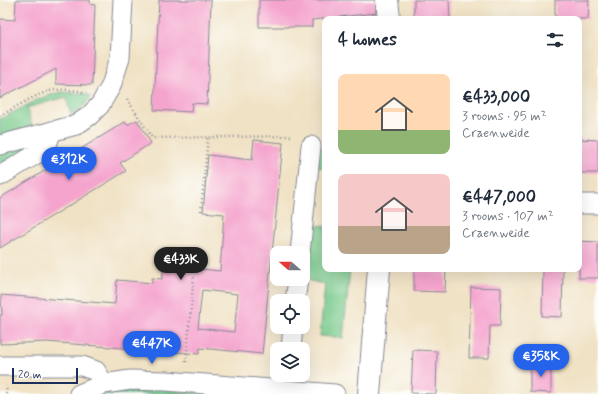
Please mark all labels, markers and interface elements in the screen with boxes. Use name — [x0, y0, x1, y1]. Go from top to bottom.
text: 4 homes — [338, 29, 397, 51]
icon: filters — [544, 29, 566, 51]
text: €433,000 — [462, 86, 530, 108]
icon: home — [370, 90, 418, 138]
text: 3 rooms · 95 m² — [462, 108, 546, 125]
text: Craenweide — [462, 125, 530, 142]
pin: €312K — [41, 147, 97, 181]
text: €312K — [51, 151, 87, 168]
text: €447,000 — [462, 186, 536, 208]
icon: home — [370, 190, 418, 238]
text: 3 rooms · 107 m² — [462, 208, 554, 225]
text: Craenweide — [462, 225, 530, 242]
north arrow — [270, 246, 310, 286]
map controls — [270, 246, 310, 382]
pin: €433K — [153, 247, 209, 281]
text: €433K — [163, 251, 199, 268]
button: locate — [270, 294, 310, 334]
pin: €447K — [124, 331, 180, 365]
text: €447K — [132, 335, 172, 352]
button: layers — [270, 342, 310, 382]
pin: €358K — [513, 344, 569, 378]
text: €358K — [522, 348, 560, 365]
scale bar — [12, 366, 78, 385]
text: 20 m — [18, 368, 41, 382]

